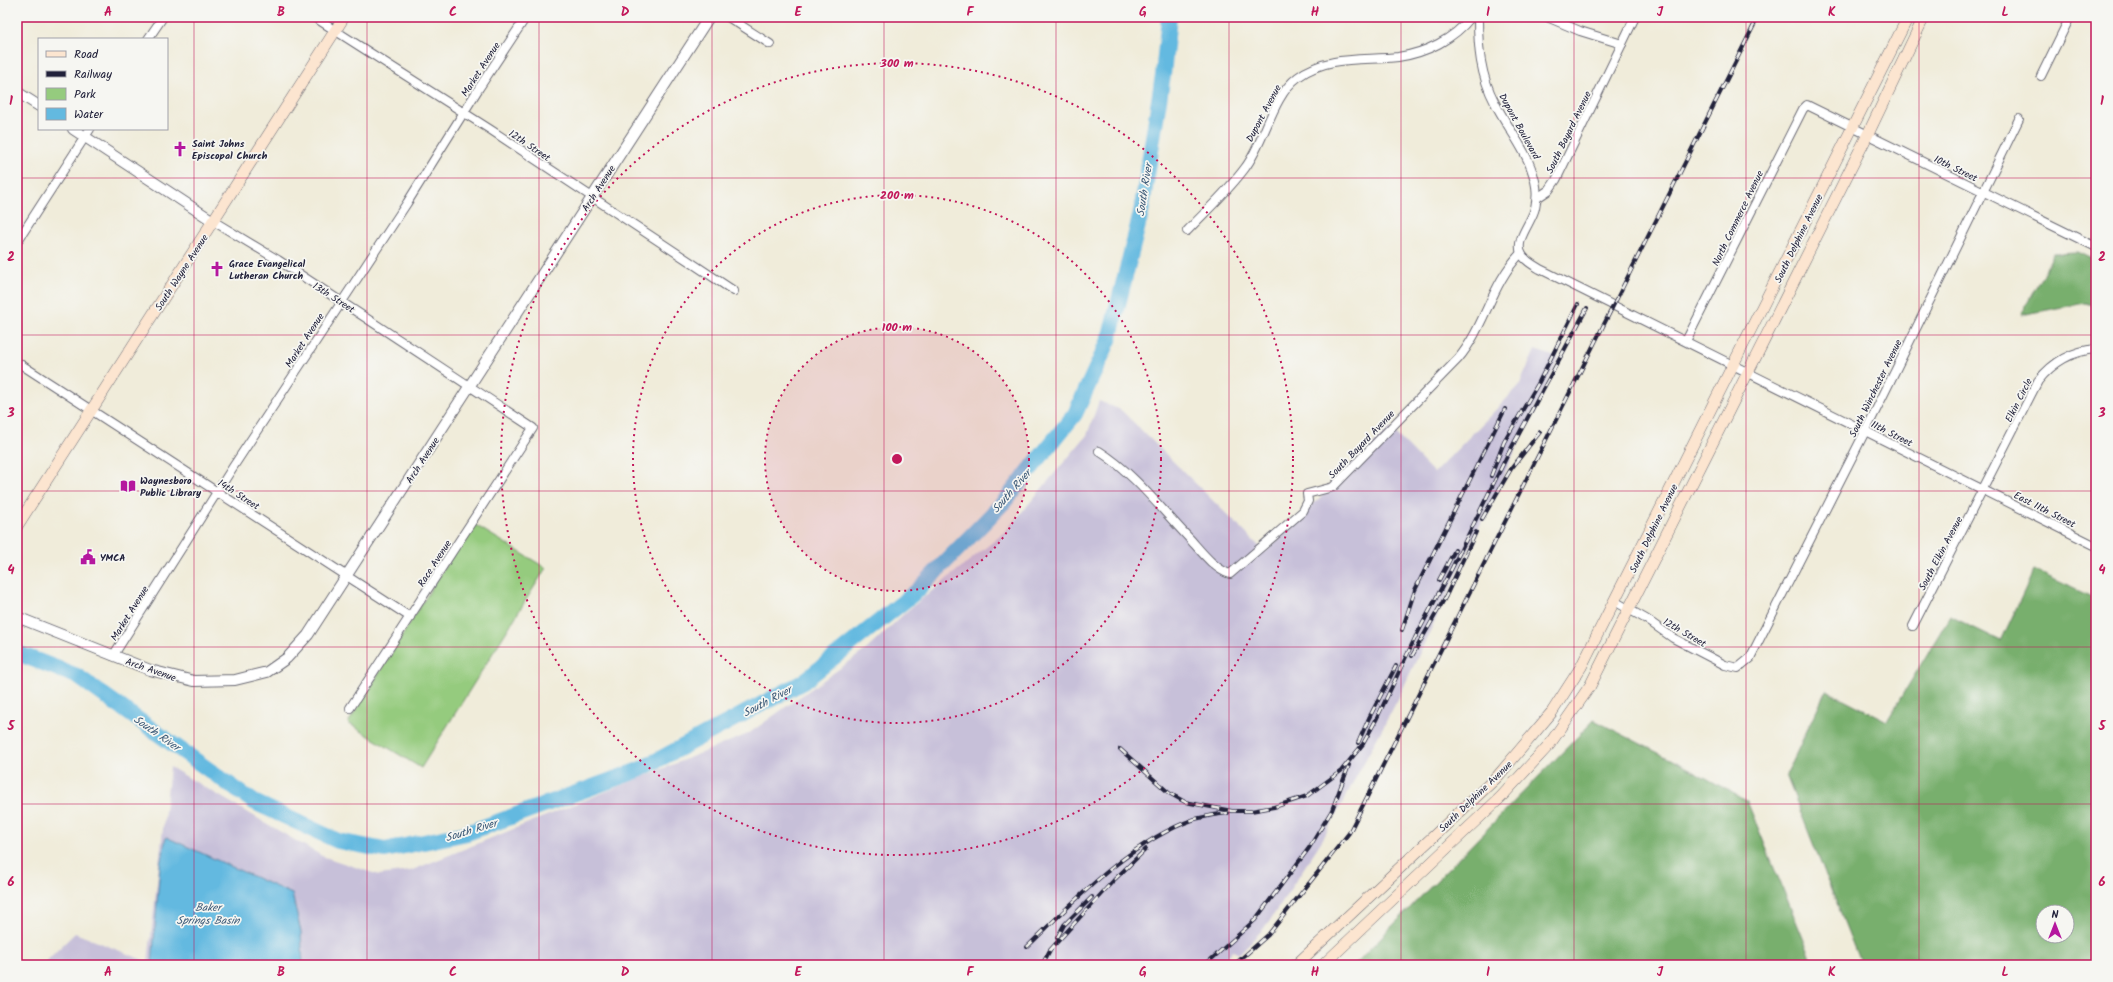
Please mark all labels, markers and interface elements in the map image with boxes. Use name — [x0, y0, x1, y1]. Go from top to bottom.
text: A — [104, 2, 112, 23]
text: B — [277, 2, 285, 23]
text: C — [449, 2, 457, 23]
text: D — [621, 2, 630, 23]
text: E — [794, 2, 802, 23]
text: F — [966, 2, 974, 23]
text: G — [1139, 2, 1147, 23]
text: H — [1311, 2, 1320, 23]
text: I — [1486, 2, 1490, 23]
text: J — [1657, 2, 1664, 23]
text: K — [1828, 2, 1836, 23]
text: L — [2001, 2, 2009, 23]
legend — [38, 38, 168, 130]
street label: Market Avenue — [457, 39, 505, 100]
text: Road — [74, 45, 99, 64]
text: 300 m — [879, 54, 914, 73]
text: Railway — [74, 65, 112, 84]
street label: Dupont Avenue — [1242, 81, 1286, 145]
text: Park — [74, 85, 96, 104]
street label: South Bayard Avenue — [1542, 88, 1596, 176]
street label: Dupont Boulevard — [1494, 90, 1544, 163]
text: 1 — [9, 91, 13, 112]
text: 1 — [2100, 91, 2104, 112]
text: Water — [74, 105, 104, 124]
street label: 12th Street — [505, 126, 554, 166]
place label: Saint Johns Episcopal Church — [192, 136, 268, 164]
church icon: Saint Johns Episcopal Church — [171, 140, 189, 158]
street label: 10th Street — [1931, 151, 1980, 186]
water label: South River — [1132, 160, 1158, 218]
street label: Arch Avenue — [578, 162, 620, 215]
street label: North Commerce Avenue — [1708, 168, 1768, 269]
text: 200 m — [880, 186, 914, 205]
street label: South Delphine Avenue — [1770, 191, 1828, 286]
street label: South Wayne Avenue — [151, 231, 213, 314]
text: 2 — [7, 247, 15, 268]
text: 2 — [2098, 247, 2106, 268]
place label: Grace Evangelical Lutheran Church — [229, 256, 306, 284]
church icon: Grace Evangelical Lutheran Church — [208, 260, 226, 278]
street label: 13th Street — [309, 278, 358, 318]
street label: Market Avenue — [281, 310, 329, 371]
text: 100 m — [882, 318, 912, 337]
street label: South Winchester Avenue — [1845, 336, 1907, 440]
street label: Elkin Circle — [2001, 375, 2037, 425]
text: 3 — [6, 403, 15, 424]
text: 3 — [2097, 403, 2106, 424]
street label: South Bayard Avenue — [1325, 406, 1399, 483]
street label: 11th Street — [1868, 417, 1915, 451]
street label: Arch Avenue — [402, 434, 444, 487]
centre of rings — [890, 452, 904, 466]
water label: South River — [988, 464, 1037, 518]
place label: Waynesboro Public Library — [140, 473, 202, 501]
street label: 14th Street — [214, 475, 263, 514]
library icon: Waynesboro Public Library — [119, 477, 137, 495]
street label: South Delphine Avenue — [1625, 481, 1683, 576]
street label: East 11th Street — [2011, 487, 2078, 532]
street label: South Elkin Avenue — [1915, 513, 1967, 593]
street label: Race Avenue — [414, 537, 456, 590]
public building icon: YMCA — [79, 548, 97, 566]
place label: YMCA — [100, 550, 126, 566]
text: 4 — [7, 560, 15, 581]
text: 4 — [2098, 560, 2106, 581]
street label: Market Avenue — [107, 582, 153, 644]
street label: 12th Street — [1660, 614, 1709, 652]
street label: Arch Avenue — [123, 654, 179, 686]
water label: South River — [740, 680, 797, 722]
water label: South River — [130, 711, 185, 758]
text: 5 — [7, 716, 16, 737]
text: 5 — [2098, 716, 2107, 737]
street label: South Delphine Avenue — [1435, 757, 1517, 836]
water label: South River — [443, 814, 501, 847]
text: 6 — [7, 872, 15, 893]
text: 6 — [2098, 872, 2106, 893]
water label: Baker Springs Basin — [177, 899, 241, 930]
north arrow — [2035, 904, 2075, 944]
text: N — [2052, 906, 2059, 924]
text: A — [104, 962, 112, 982]
text: B — [277, 962, 285, 982]
text: C — [449, 962, 457, 982]
text: D — [621, 962, 630, 982]
text: E — [794, 962, 802, 982]
text: F — [966, 962, 974, 982]
text: G — [1139, 962, 1147, 982]
text: H — [1311, 962, 1320, 982]
text: I — [1486, 962, 1490, 982]
text: J — [1657, 962, 1664, 982]
text: K — [1828, 962, 1836, 982]
text: L — [2001, 962, 2009, 982]

